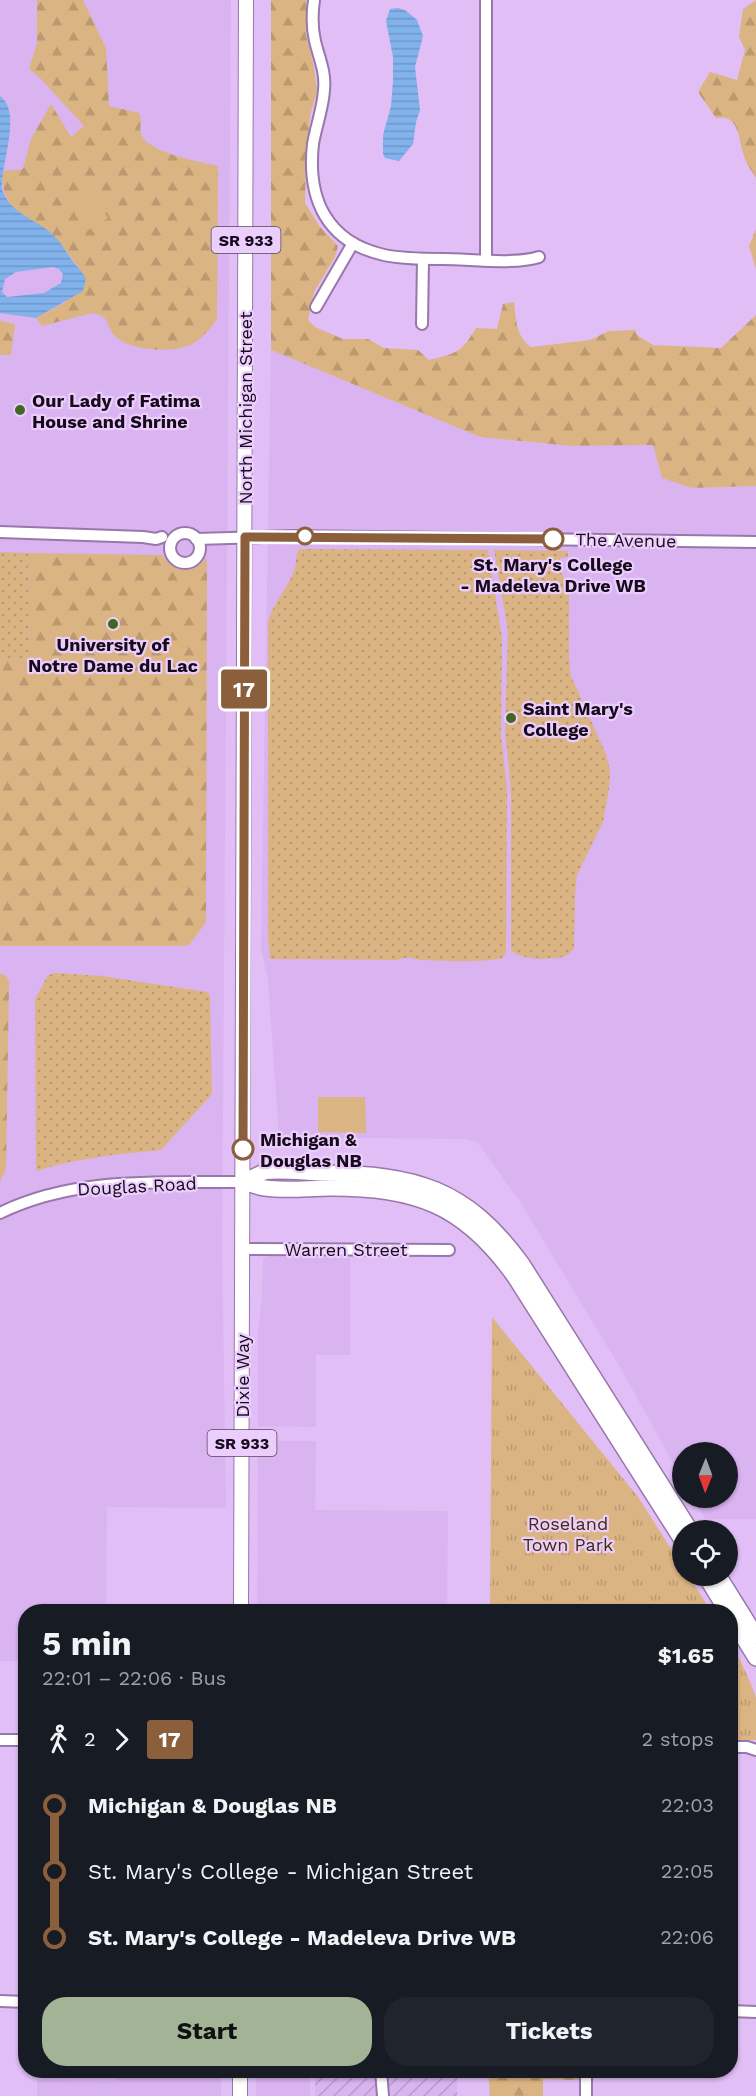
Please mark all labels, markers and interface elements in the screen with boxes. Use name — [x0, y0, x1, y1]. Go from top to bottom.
road number: SR 933 — [212, 227, 280, 253]
street label: North Michigan Street — [235, 311, 256, 504]
place label: Our Lady of Fatima House and Shrine — [32, 390, 201, 432]
marker: Our Lady of Fatima House and Shrine — [13, 403, 27, 417]
unlabelled marker — [296, 527, 314, 545]
marker: St. Mary's College - Madeleva Drive WB — [542, 528, 564, 550]
street label: The Avenue — [575, 529, 677, 551]
place label: St. Mary's College - Madeleva Drive WB — [460, 554, 646, 596]
marker: University of Notre Dame du Lac — [106, 617, 120, 631]
place label: University of Notre Dame du Lac — [28, 634, 198, 676]
line badge: 17 — [217, 670, 271, 708]
text: 17 — [233, 677, 255, 702]
place label: Saint Mary's College — [523, 698, 633, 740]
marker: Saint Mary's College — [504, 711, 518, 725]
place label: Michigan & Douglas NB — [260, 1129, 362, 1171]
marker: Michigan & Douglas NB — [232, 1138, 254, 1160]
street label: Douglas Road — [77, 1172, 197, 1200]
street label: Warren Street — [284, 1239, 408, 1260]
street label: Dixie Way — [232, 1333, 253, 1418]
road number: SR 933 — [208, 1430, 276, 1456]
north arrow — [672, 1442, 738, 1508]
map controls — [672, 1442, 738, 1586]
park label: Roseland Town Park — [523, 1513, 613, 1555]
button: locate — [672, 1520, 738, 1586]
text: 5 min — [42, 1624, 132, 1663]
text: $1.65 — [658, 1643, 714, 1668]
text: 22:01 – 22:06 · Bus — [42, 1666, 226, 1690]
icon: walk — [42, 1723, 75, 1756]
icon: forward — [105, 1723, 138, 1756]
text: 2 — [84, 1727, 96, 1751]
text: 17 — [159, 1727, 181, 1752]
text: 2 stops — [642, 1727, 714, 1751]
text: Michigan & Douglas NB — [88, 1793, 337, 1818]
text: 22:03 — [661, 1793, 714, 1817]
text: St. Mary's College - Michigan Street — [88, 1859, 473, 1884]
text: 22:05 — [661, 1859, 714, 1883]
text: St. Mary's College - Madeleva Drive WB — [88, 1925, 516, 1950]
text: 22:06 — [660, 1925, 714, 1949]
button: Start — [42, 1997, 372, 2066]
button: Tickets — [384, 1997, 714, 2066]

